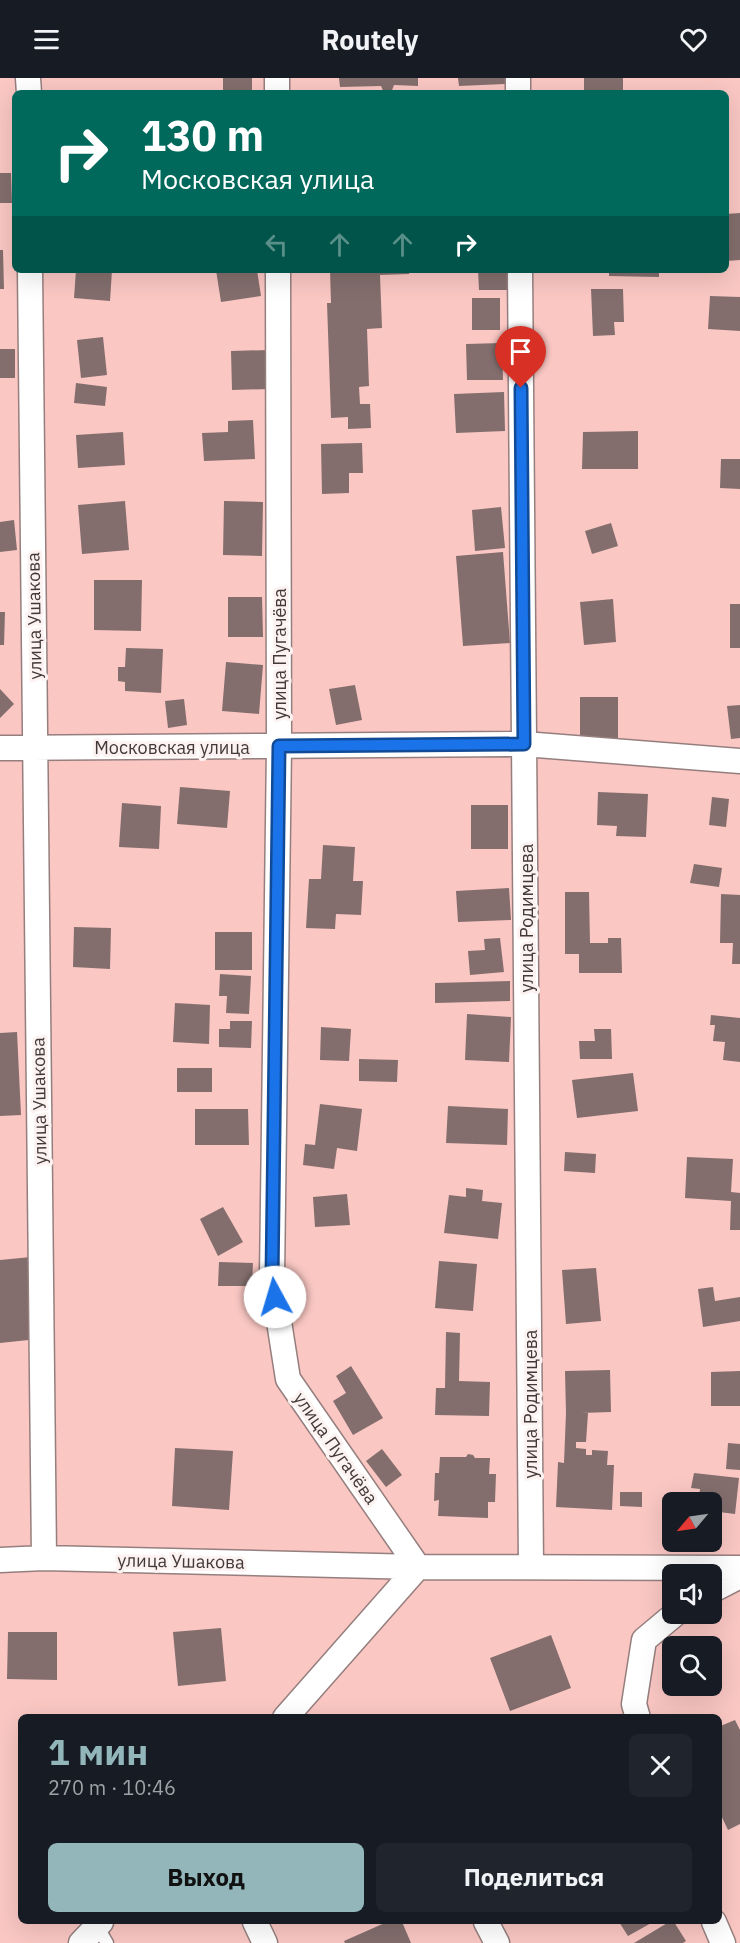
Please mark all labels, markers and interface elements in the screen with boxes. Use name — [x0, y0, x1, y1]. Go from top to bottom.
text: Routely — [322, 22, 418, 57]
icon: menu — [30, 23, 63, 56]
icon: heart — [677, 23, 710, 56]
text: 130 m — [141, 108, 264, 163]
icon: right — [42, 114, 120, 192]
text: Московская улица — [141, 161, 374, 196]
icon: left — [260, 228, 293, 261]
icon: ahead — [323, 228, 356, 261]
icon: ahead — [386, 228, 419, 261]
icon: right — [449, 228, 482, 261]
pin — [495, 326, 546, 388]
icon: arrive — [504, 335, 537, 368]
street label: улица Ушакова — [21, 552, 47, 680]
street label: улица Пугачёва — [268, 588, 291, 720]
street label: Московская улица — [94, 736, 250, 759]
street label: улица Родимцева — [515, 843, 538, 992]
street label: улица Ушакова — [26, 1037, 52, 1165]
position arrow — [243, 1265, 307, 1329]
street label: улица Родимцева — [519, 1329, 542, 1478]
street label: улица Пугачёва — [289, 1387, 383, 1509]
north arrow — [662, 1492, 722, 1552]
map controls — [662, 1492, 722, 1696]
street label: улица Ушакова — [117, 1548, 245, 1574]
button: sound — [662, 1564, 722, 1624]
button: search — [662, 1636, 722, 1696]
text: 1 мин — [48, 1728, 148, 1775]
button: close — [629, 1734, 692, 1797]
text: 270 m · 10:46 — [48, 1774, 176, 1801]
button: Выход — [48, 1843, 364, 1912]
button: Поделиться — [376, 1843, 692, 1912]

